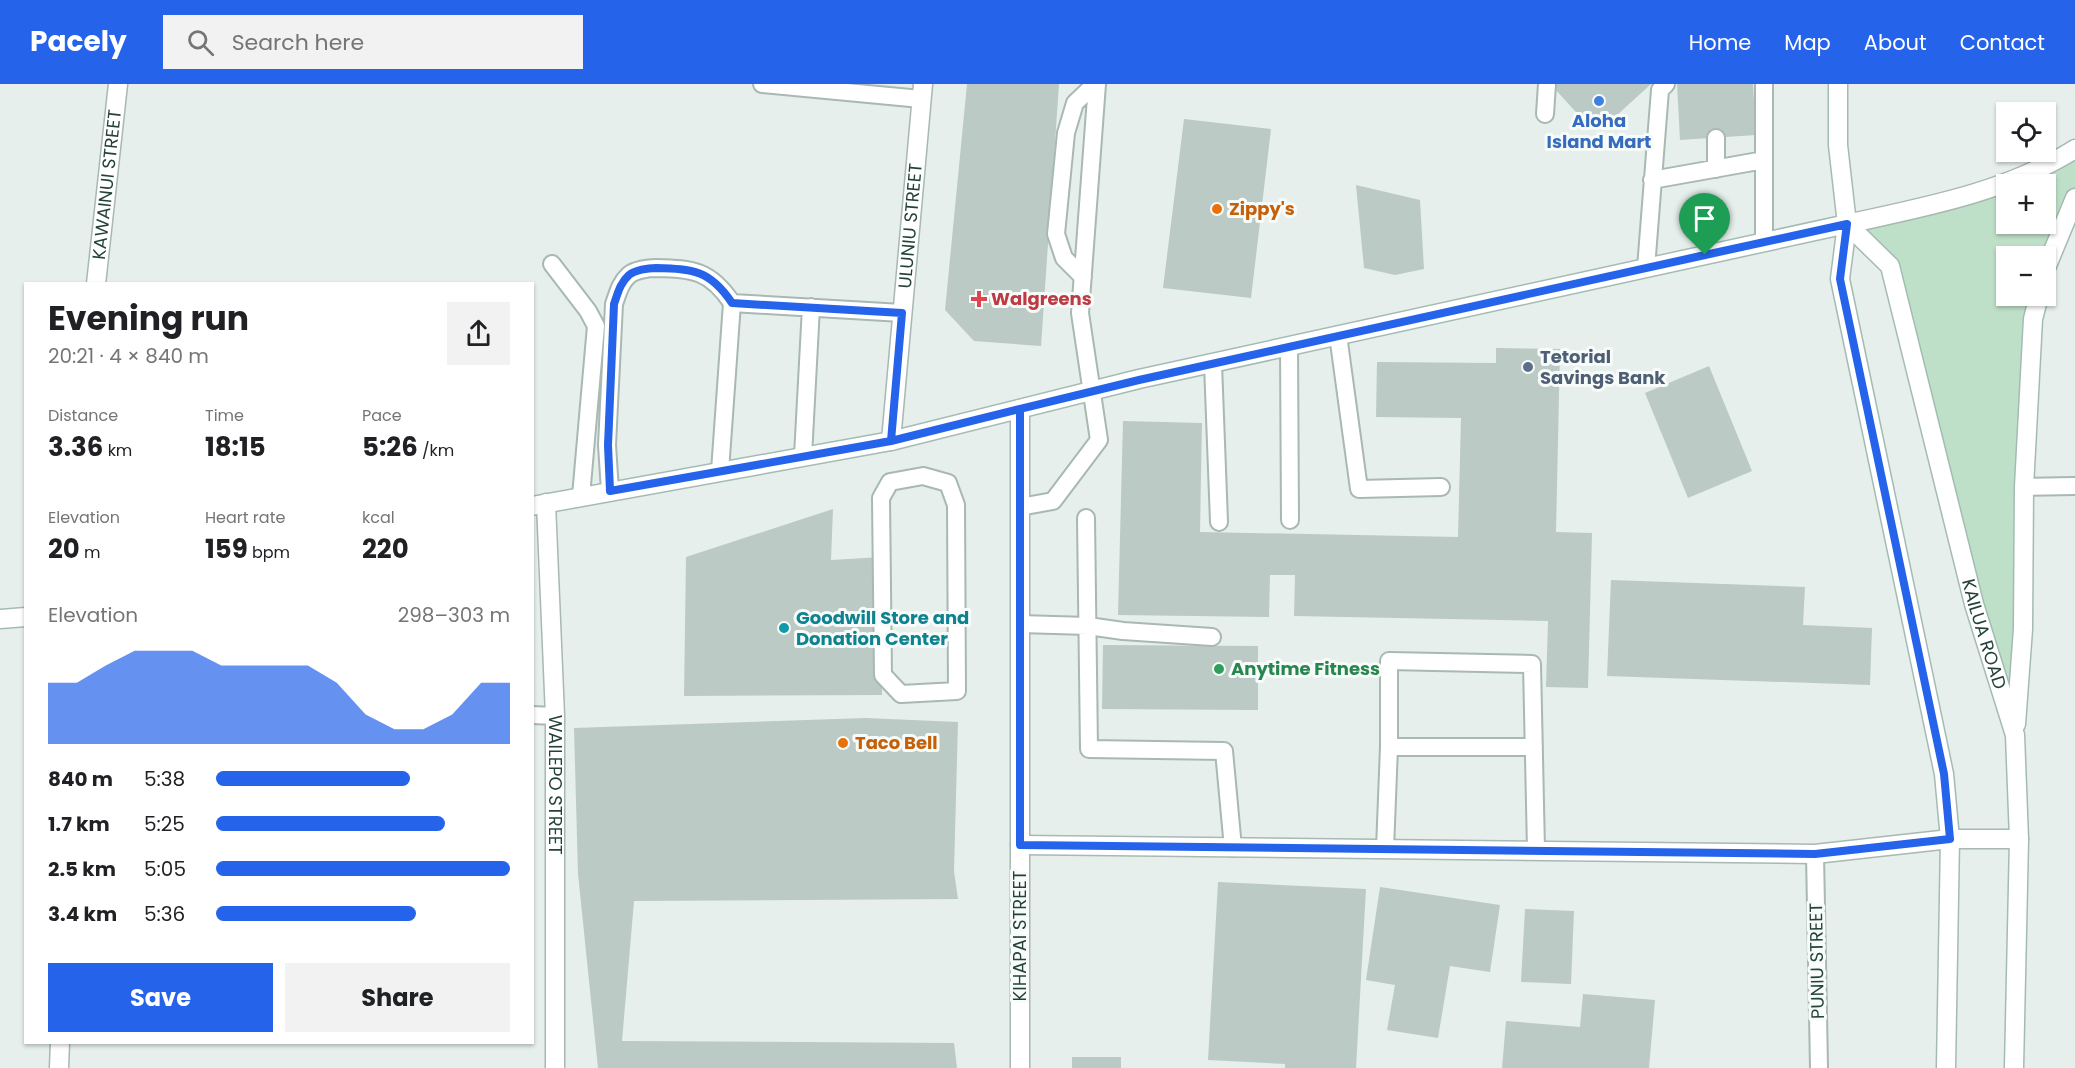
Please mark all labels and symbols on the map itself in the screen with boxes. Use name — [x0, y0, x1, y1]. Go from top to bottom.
marker: Aloha Island Mart — [1592, 94, 1606, 108]
street label: KAWAINUI STREET — [86, 108, 127, 261]
place label: Aloha Island Mart — [1547, 108, 1651, 154]
street label: ULUNIU STREET — [892, 162, 928, 290]
pin — [1679, 193, 1730, 255]
place label: Zippy's — [1229, 196, 1295, 221]
marker: Zippy's — [1210, 202, 1224, 216]
place label: Walgreens — [991, 286, 1092, 311]
marker: Walgreens — [972, 292, 986, 306]
place label: Tetorial Savings Bank — [1540, 344, 1666, 390]
marker: Tetorial Savings Bank — [1521, 360, 1535, 374]
street label: KAILUA ROAD — [1956, 576, 2013, 692]
place label: Goodwill Store and Donation Center — [796, 605, 969, 651]
marker: Goodwill Store and Donation Center — [777, 621, 791, 635]
place label: Anytime Fitness — [1231, 656, 1380, 681]
marker: Anytime Fitness — [1212, 662, 1226, 676]
street label: WAILEPO STREET — [543, 715, 568, 855]
place label: Taco Bell — [855, 730, 938, 755]
marker: Taco Bell — [836, 736, 850, 750]
street label: KIHAPAI STREET — [1007, 870, 1032, 1002]
street label: PUNIU STREET — [1803, 903, 1830, 1019]

